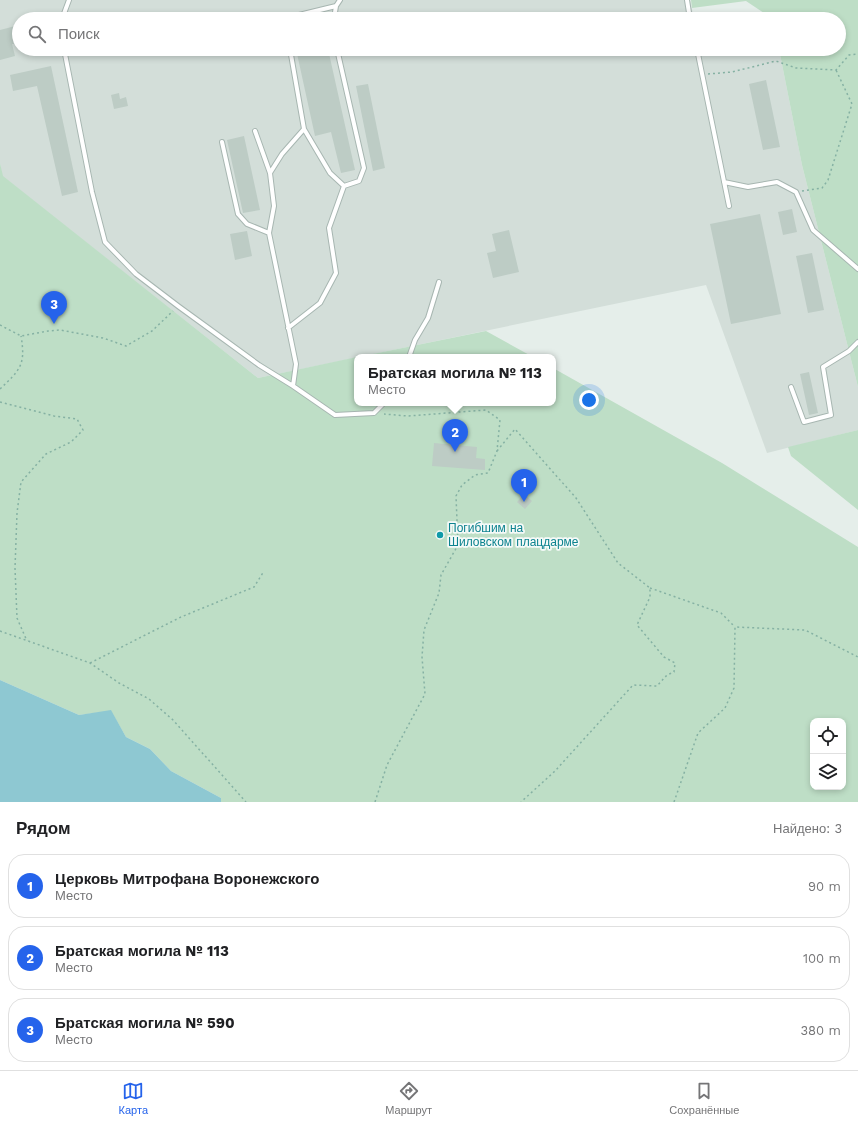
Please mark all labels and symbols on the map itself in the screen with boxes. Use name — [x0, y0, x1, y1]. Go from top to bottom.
pin: 3 — [41, 291, 67, 324]
your location — [579, 390, 599, 410]
pin: 2 — [442, 419, 468, 452]
pin: 1 — [511, 469, 537, 502]
place label: Погибшим на Шиловском плацдарме — [448, 521, 579, 549]
marker: Погибшим на Шиловском плацдарме — [435, 530, 445, 540]

